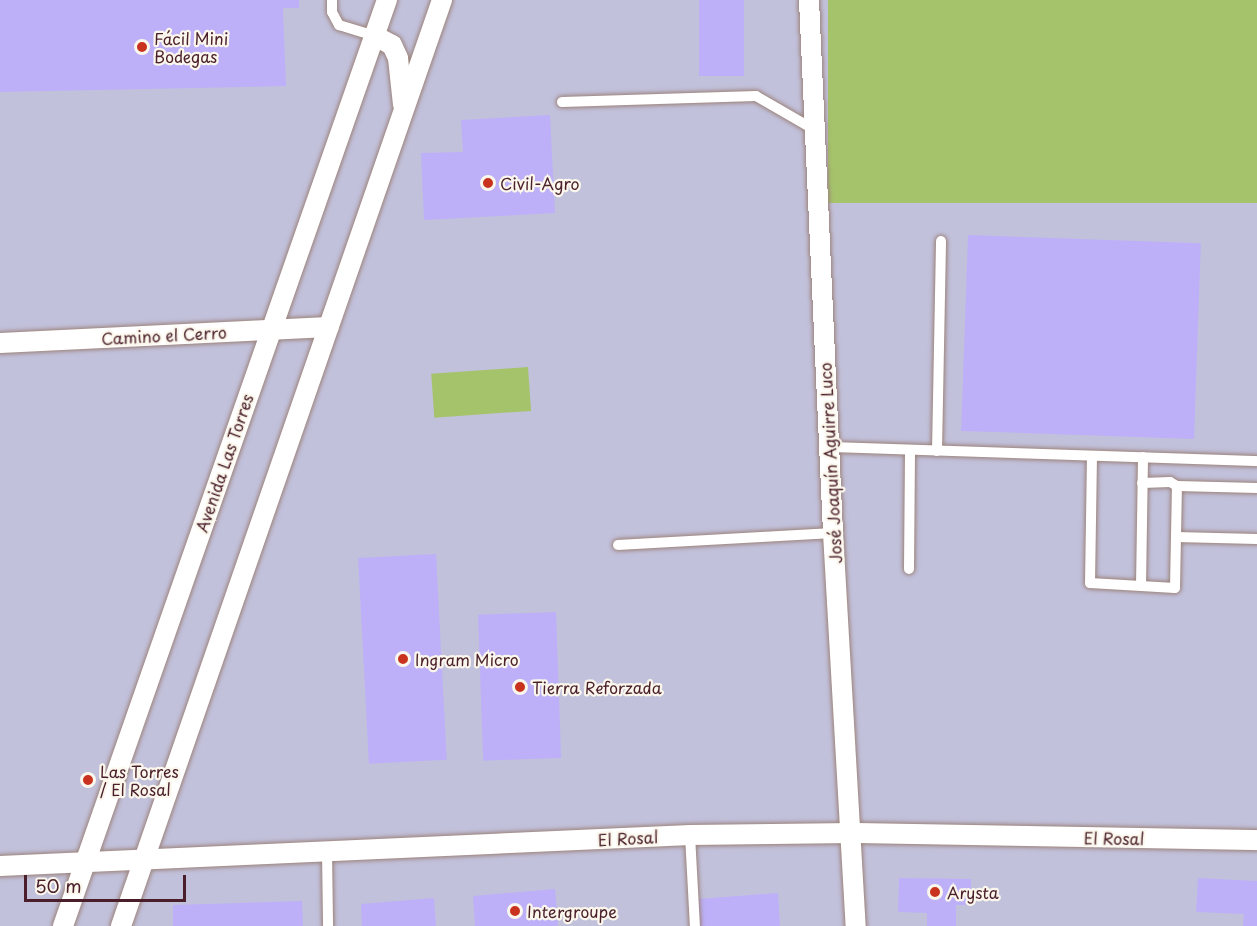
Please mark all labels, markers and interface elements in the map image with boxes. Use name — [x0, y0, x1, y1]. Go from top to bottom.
place label: Fácil Mini Bodegas — [154, 28, 228, 66]
marker: Fácil Mini Bodegas — [135, 40, 149, 54]
place label: Civil-Agro — [500, 173, 580, 193]
marker: Civil-Agro — [481, 176, 495, 190]
street label: Camino el Cerro — [101, 322, 227, 348]
street label: José Joaquín Aguirre Luco — [815, 362, 845, 564]
street label: Avenida Las Torres — [191, 391, 257, 535]
place label: Ingram Micro — [415, 649, 519, 669]
marker: Ingram Micro — [396, 652, 410, 666]
place label: Tierra Reforzada — [532, 677, 661, 697]
marker: Tierra Reforzada — [513, 680, 527, 694]
place label: Las Torres / El Rosal — [100, 761, 179, 799]
marker: Las Torres / El Rosal — [81, 773, 95, 787]
street label: El Rosal — [597, 827, 659, 849]
street label: El Rosal — [1083, 828, 1145, 848]
scale bar — [27, 863, 189, 901]
text: 50 m — [35, 872, 82, 899]
place label: Arysta — [947, 882, 999, 902]
marker: Arysta — [928, 885, 942, 899]
place label: Intergroupe — [527, 901, 617, 921]
marker: Intergroupe — [508, 904, 522, 918]

